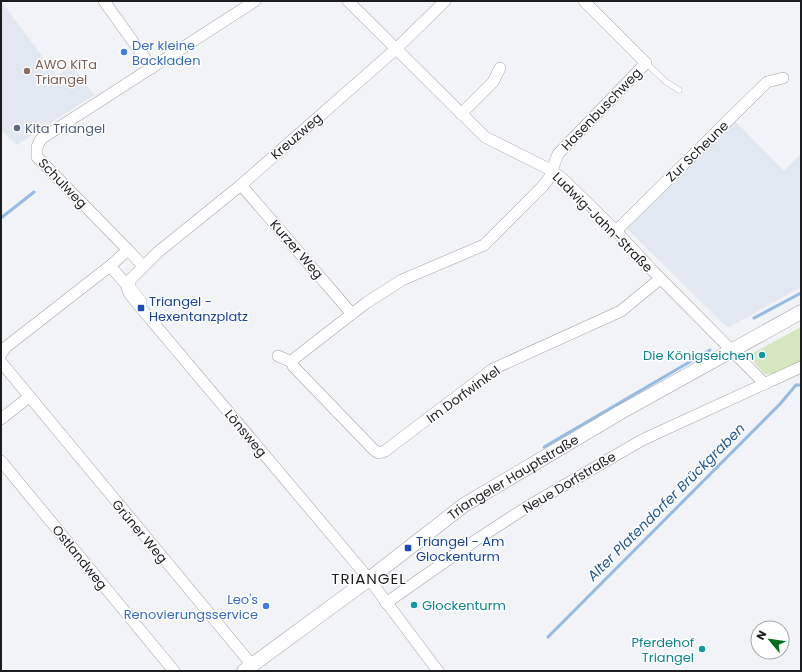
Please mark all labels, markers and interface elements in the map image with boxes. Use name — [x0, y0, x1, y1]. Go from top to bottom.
place label: Der kleine Backladen — [132, 36, 201, 70]
marker: Der kleine Backladen — [119, 47, 129, 57]
place label: AWO KiTa Triangel — [35, 55, 97, 89]
street label: Hasenbuschweg — [557, 64, 646, 155]
marker: AWO KiTa Triangel — [22, 66, 32, 76]
street label: Kreuzweg — [267, 109, 326, 164]
street label: Zur Scheune — [662, 117, 733, 186]
place label: Kita Triangel — [25, 119, 105, 138]
marker: Kita Triangel — [12, 123, 22, 133]
street label: Schulweg — [34, 154, 91, 213]
street label: Ludwig-Jahn-Straße — [548, 168, 657, 277]
street label: Kurzer Weg — [266, 216, 328, 283]
place label: Triangel - Hexentanzplatz — [149, 292, 248, 326]
marker: Triangel - Hexentanzplatz — [136, 303, 146, 313]
place label: Die Königseichen — [643, 346, 754, 365]
marker: Die Königseichen — [757, 350, 767, 360]
street label: Im Dorfwinkel — [423, 361, 504, 428]
street label: Lönsweg — [220, 406, 271, 461]
water label: Alter Platendorfer Brückgraben — [582, 419, 749, 586]
street label: Triangeler Hauptstraße — [444, 430, 582, 524]
street label: Neue Dorfstraße — [519, 447, 619, 518]
street label: Grüner Weg — [107, 496, 172, 567]
street label: Ostlandweg — [48, 521, 112, 594]
place label: Triangel - Am Glockenturm — [416, 532, 505, 566]
marker: Triangel - Am Glockenturm — [403, 543, 413, 553]
district label: TRIANGEL — [331, 568, 407, 589]
place label: Leo's Renovierungsservice — [124, 590, 258, 624]
place label: Glockenturm — [422, 596, 506, 615]
marker: Glockenturm — [409, 600, 419, 610]
marker: Leo's Renovierungsservice — [261, 601, 271, 611]
north arrow — [750, 620, 790, 660]
text: N — [752, 628, 770, 643]
place label: Pferdehof Triangel — [632, 633, 694, 667]
marker: Pferdehof Triangel — [697, 644, 707, 654]

